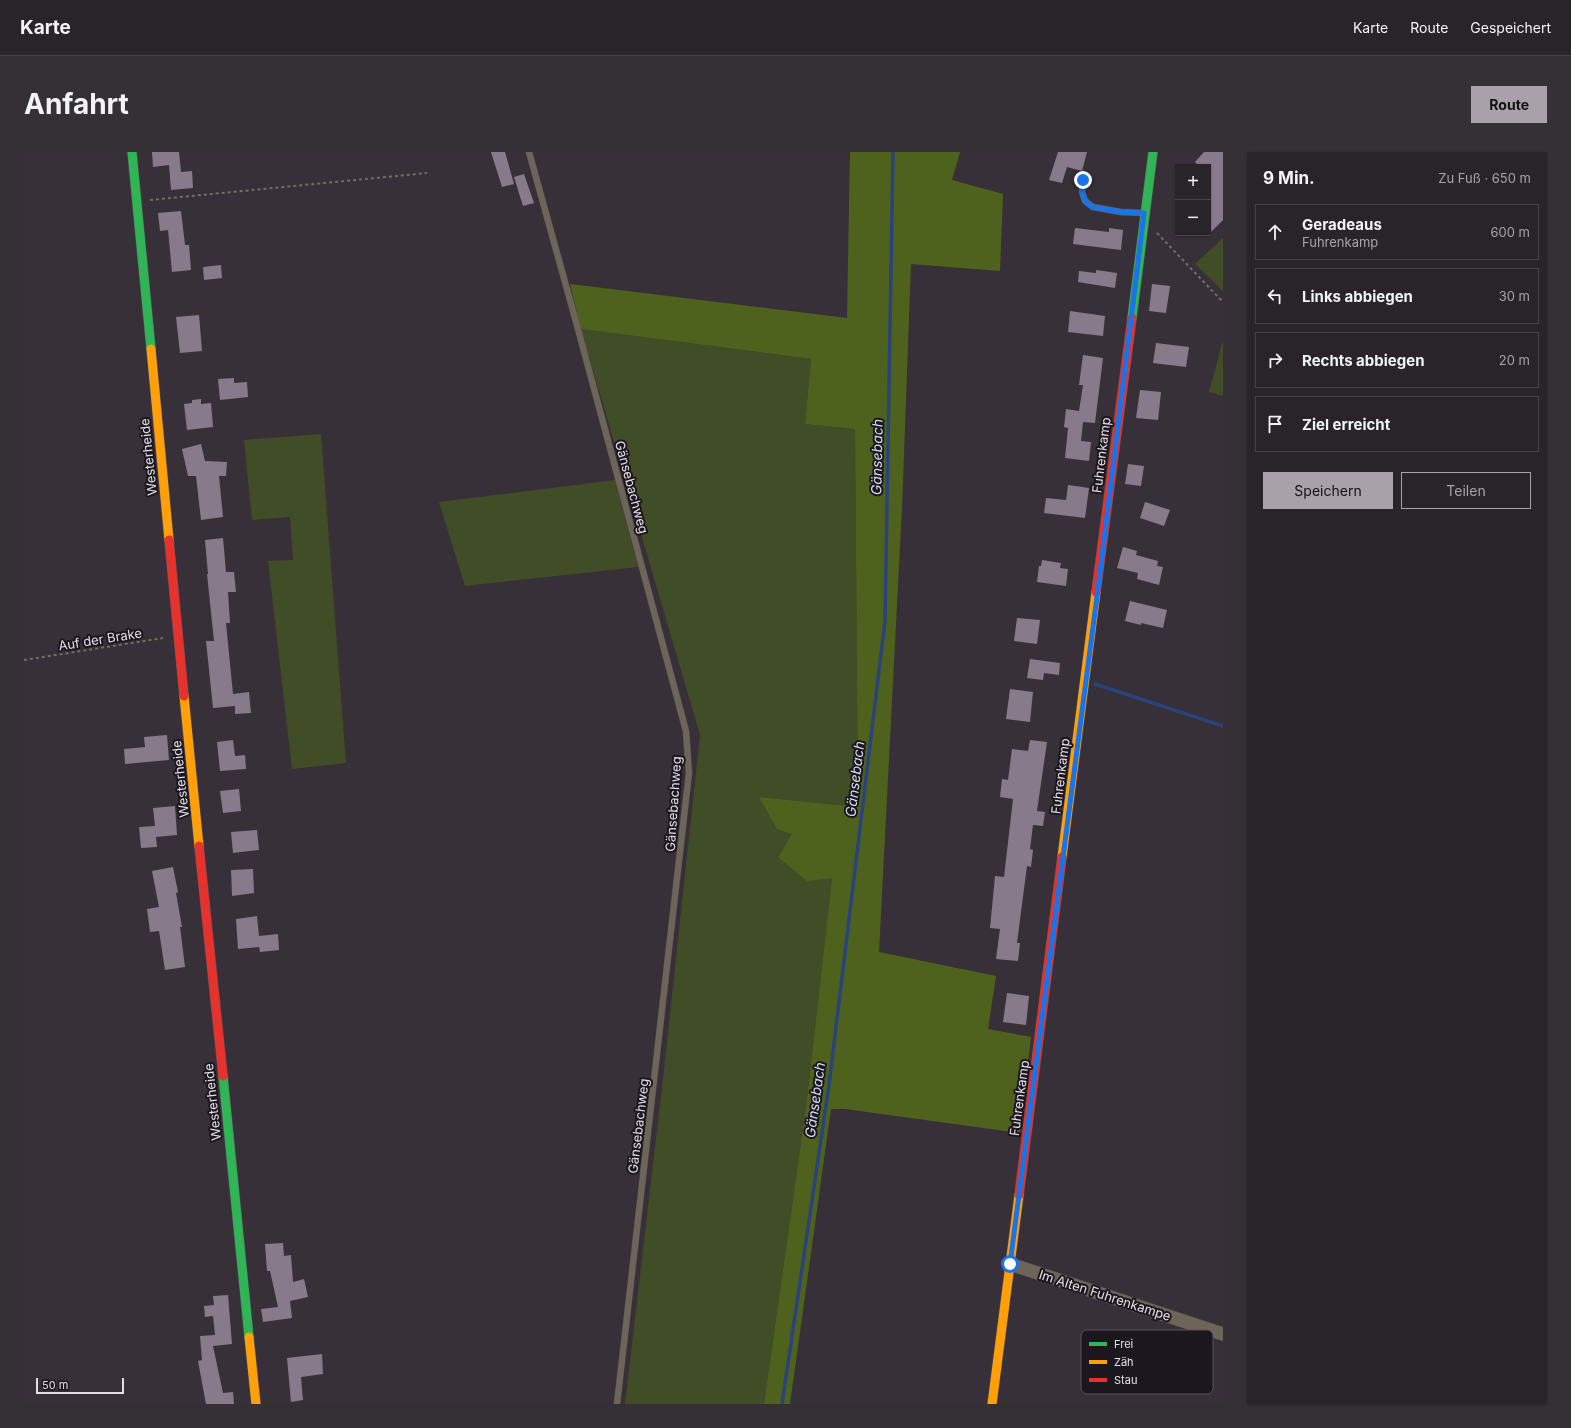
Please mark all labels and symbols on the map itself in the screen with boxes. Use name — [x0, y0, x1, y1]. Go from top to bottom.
route end — [1074, 171, 1092, 189]
street label: Fuhrenkamp — [1088, 416, 1114, 494]
street label: Westerheide — [136, 418, 160, 496]
water label: Gänsebach — [867, 419, 886, 495]
street label: Gänsebachweg — [612, 439, 652, 535]
street label: Auf der Brake — [57, 625, 143, 653]
street label: Fuhrenkamp — [1047, 737, 1073, 815]
street label: Westerheide — [168, 740, 192, 818]
water label: Gänsebach — [841, 740, 868, 818]
street label: Gänsebachweg — [662, 756, 684, 852]
street label: Fuhrenkamp — [1006, 1059, 1032, 1137]
water label: Gänsebach — [801, 1061, 828, 1139]
street label: Westerheide — [200, 1063, 224, 1141]
street label: Gänsebachweg — [624, 1078, 652, 1174]
route start — [1001, 1255, 1019, 1273]
street label: Im Alten Fuhrenkampe — [1037, 1266, 1173, 1324]
legend — [1081, 1330, 1213, 1394]
text: Frei — [1114, 1337, 1133, 1351]
text: Zäh — [1114, 1355, 1134, 1369]
text: Stau — [1114, 1373, 1137, 1387]
scale bar — [36, 1376, 124, 1395]

